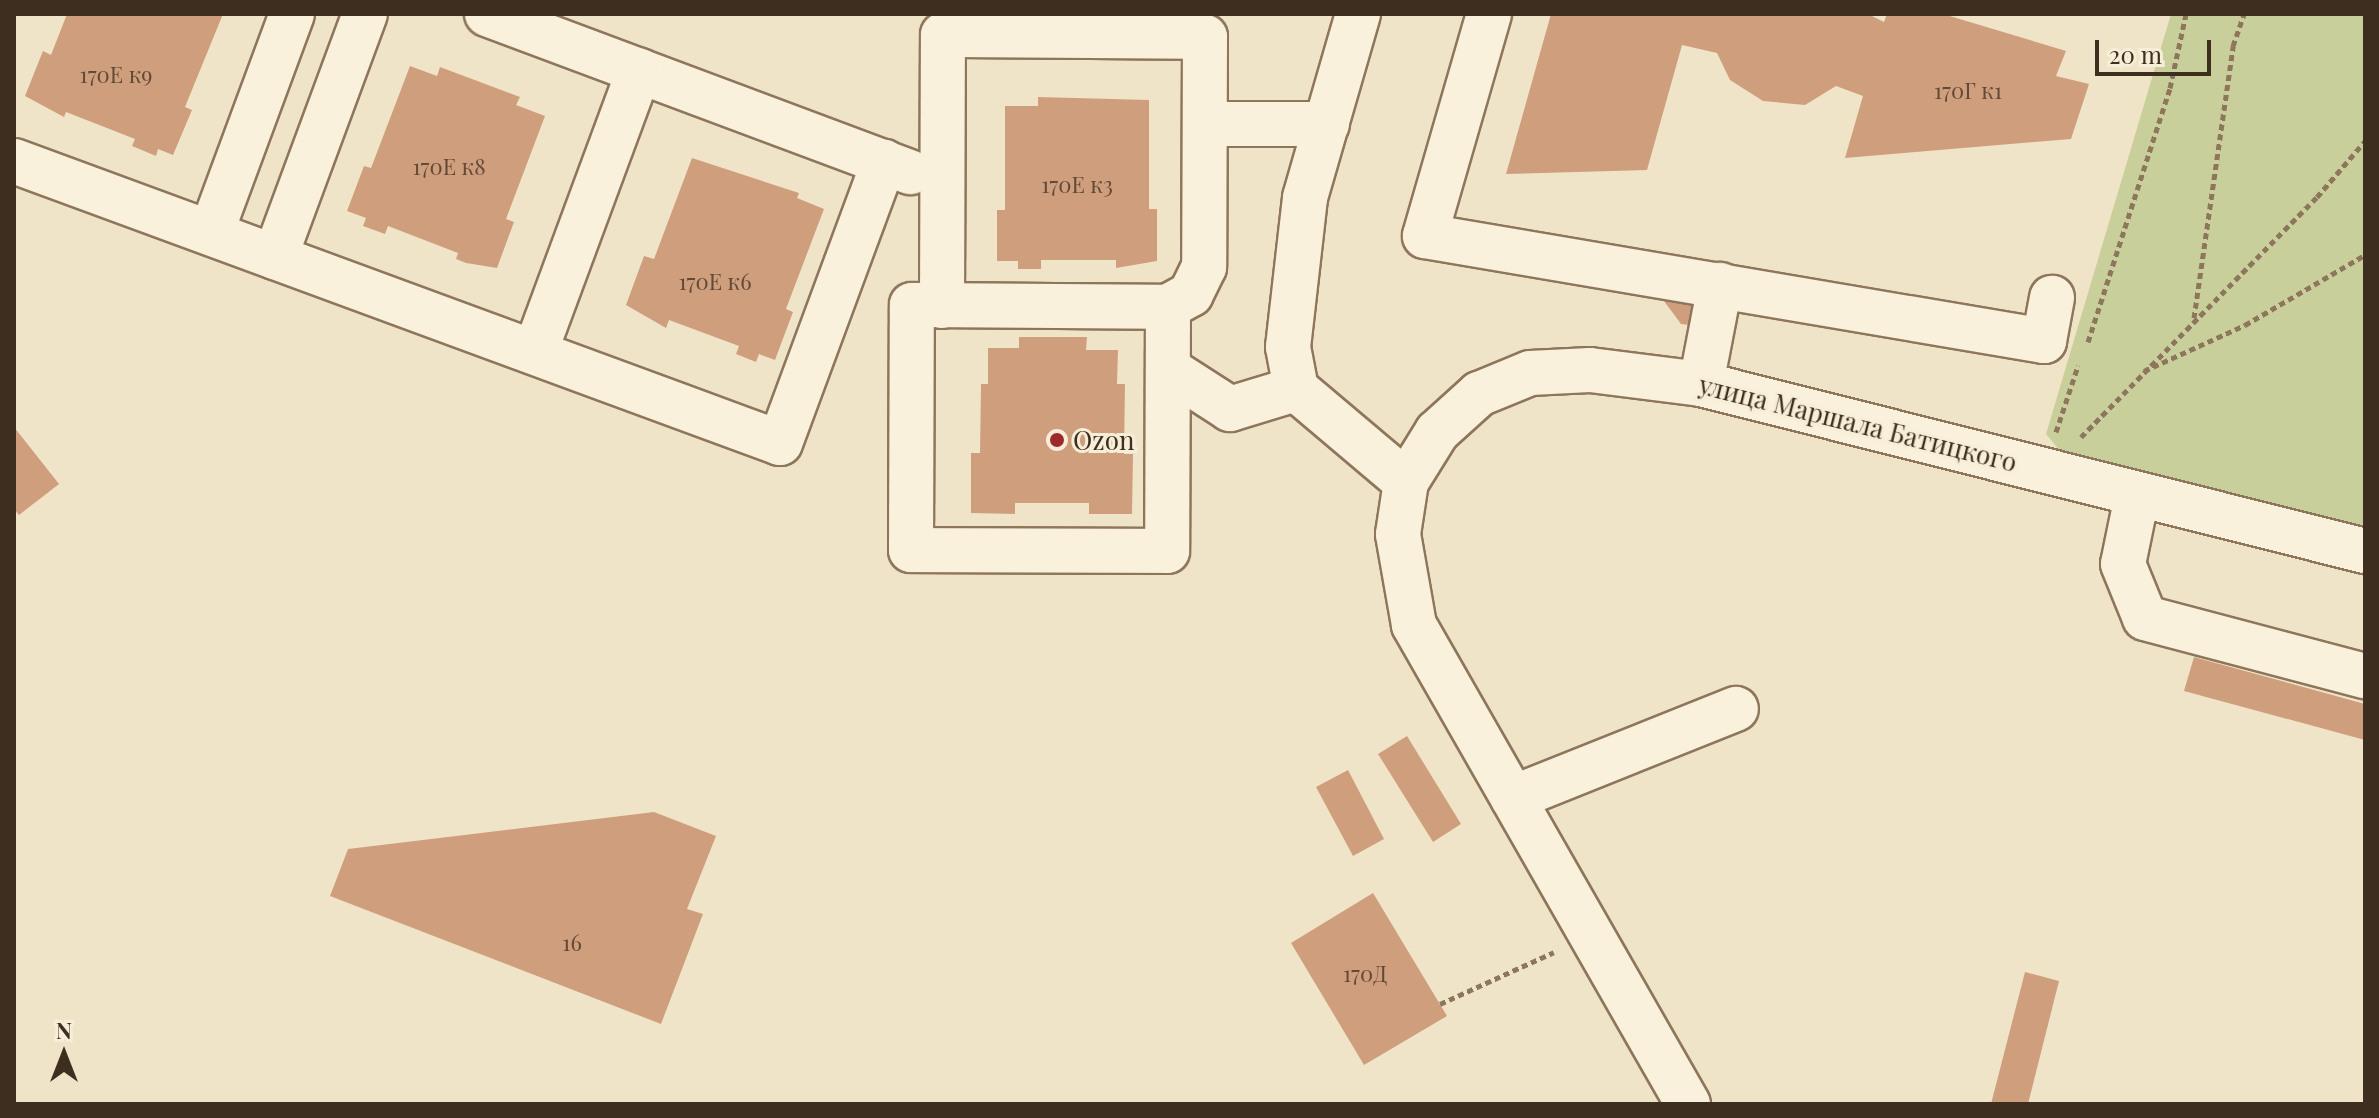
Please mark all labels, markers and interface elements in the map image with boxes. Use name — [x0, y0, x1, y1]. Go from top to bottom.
scale bar — [2099, 24, 2215, 74]
text: 20 m — [2109, 38, 2162, 70]
house number: 170Е к9 — [80, 62, 152, 88]
house number: 170Г к1 — [1934, 78, 2002, 104]
house number: 170Е к8 — [412, 154, 486, 180]
house number: 170Е к3 — [1041, 172, 1113, 198]
house number: 170Е к6 — [678, 269, 752, 295]
street label: улица Маршала Батицкого — [1696, 368, 2020, 478]
place label: Ozon — [1073, 424, 1134, 456]
marker: Ozon — [1048, 431, 1066, 449]
house number: 16 — [562, 930, 582, 956]
house number: 170Д — [1343, 961, 1387, 987]
north arrow — [24, 1014, 104, 1094]
text: N — [56, 1015, 72, 1045]

